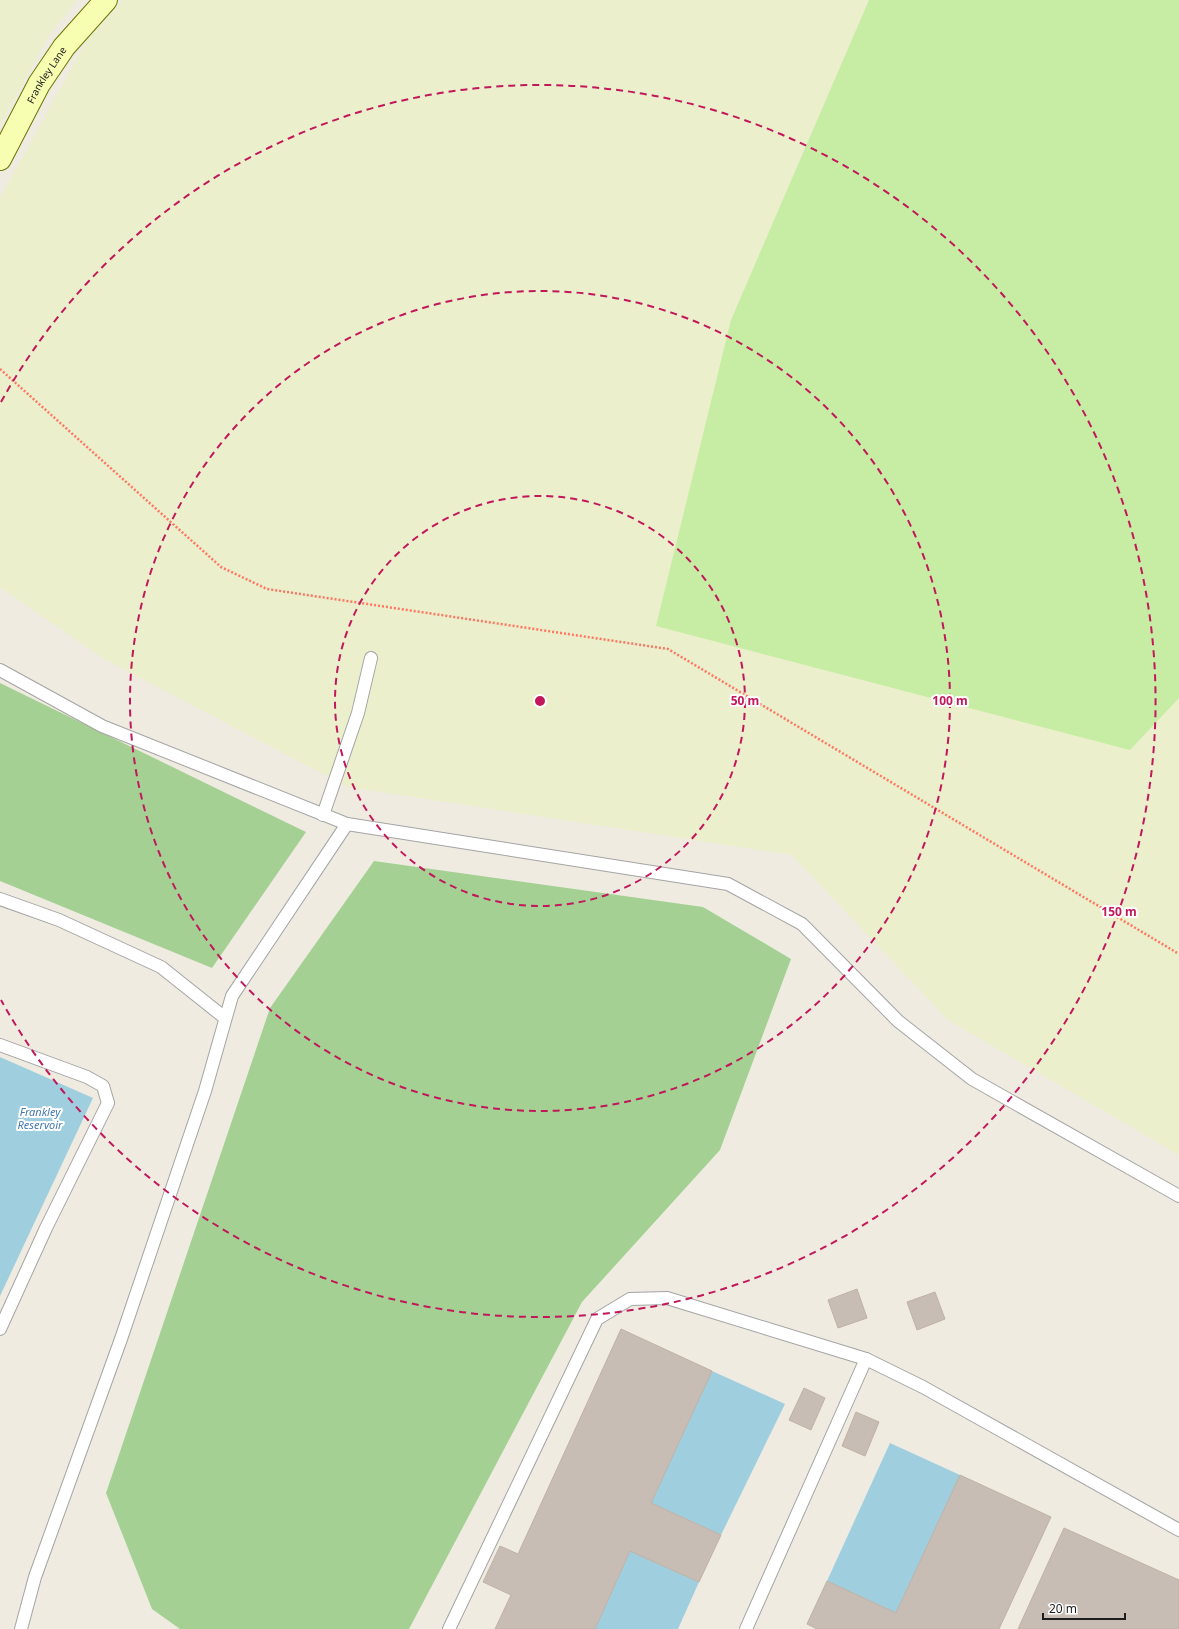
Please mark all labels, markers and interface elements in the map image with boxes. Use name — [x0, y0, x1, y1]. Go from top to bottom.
street label: Frankley Lane — [23, 43, 70, 106]
text: 50 m — [731, 692, 759, 709]
text: 100 m — [932, 692, 968, 709]
centre of rings — [533, 694, 547, 708]
text: 150 m — [1101, 903, 1137, 920]
water label: Frankley Reservoir — [18, 1104, 63, 1132]
scale bar — [1043, 1595, 1125, 1621]
text: 20 m — [1049, 1600, 1077, 1617]

